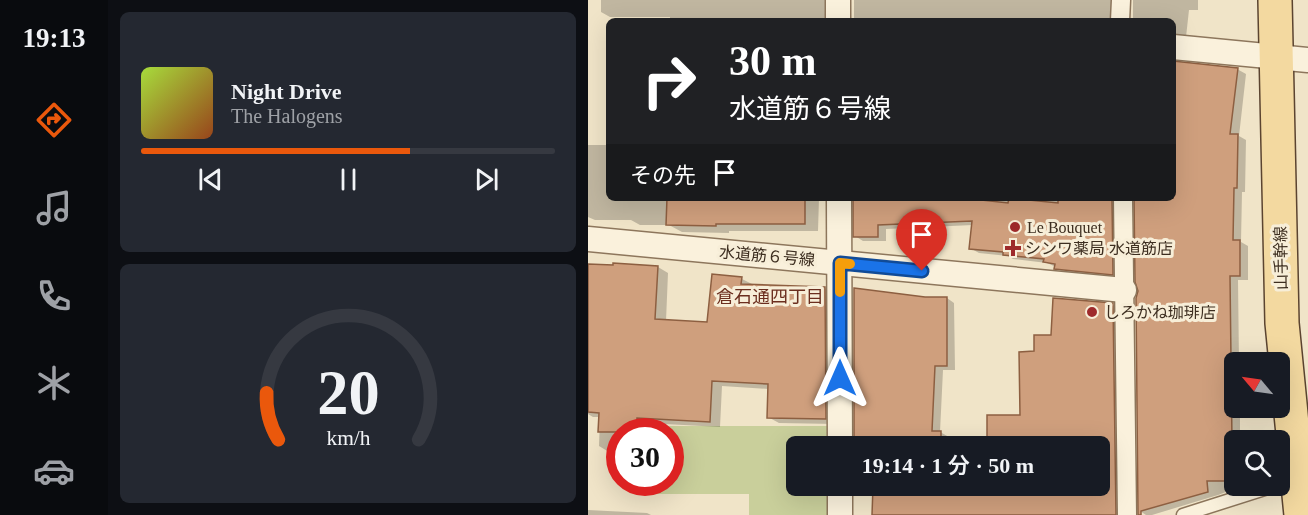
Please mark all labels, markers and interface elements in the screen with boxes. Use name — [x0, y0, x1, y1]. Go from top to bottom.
text: 19:13 — [23, 23, 86, 53]
text: 30 m — [729, 38, 817, 84]
icon: right — [630, 42, 708, 120]
text: Night Drive — [231, 79, 342, 104]
text: 水道筋６号線 — [729, 94, 891, 124]
icon: directions — [33, 99, 75, 141]
text: The Halogens — [231, 105, 343, 127]
icon: arrive — [708, 156, 741, 189]
icon: previous — [194, 163, 227, 196]
icon: pause — [332, 163, 365, 196]
icon: next — [470, 163, 503, 196]
text: その先 — [630, 163, 696, 188]
icon: music — [33, 187, 75, 229]
pin — [896, 209, 947, 271]
icon: arrive — [905, 218, 938, 251]
place label: Le Bouquet — [1027, 219, 1103, 237]
marker: Le Bouquet — [1008, 220, 1022, 234]
street label: 山手幹線 — [1272, 226, 1290, 290]
place label: シンワ薬局 水道筋店 — [1025, 240, 1173, 257]
marker: シンワ薬局 水道筋店 — [1006, 241, 1020, 255]
street label: 水道筋６号線 — [718, 243, 816, 269]
icon: phone — [33, 275, 75, 317]
district label: 倉石通四丁目 — [716, 287, 824, 307]
place label: しろかね珈琲店 — [1104, 304, 1216, 321]
marker: しろかね珈琲店 — [1085, 305, 1099, 319]
position arrow — [808, 346, 872, 410]
north arrow — [1224, 352, 1290, 418]
map controls — [1224, 352, 1290, 496]
text: 20 — [317, 358, 379, 427]
icon: climate — [33, 362, 75, 404]
speed limit sign: 30 — [606, 418, 684, 496]
text: km/h — [326, 427, 370, 451]
button: search — [1224, 430, 1290, 496]
icon: car — [33, 450, 75, 492]
text: 19:14 · 1 分 · 50 m — [862, 453, 1034, 478]

